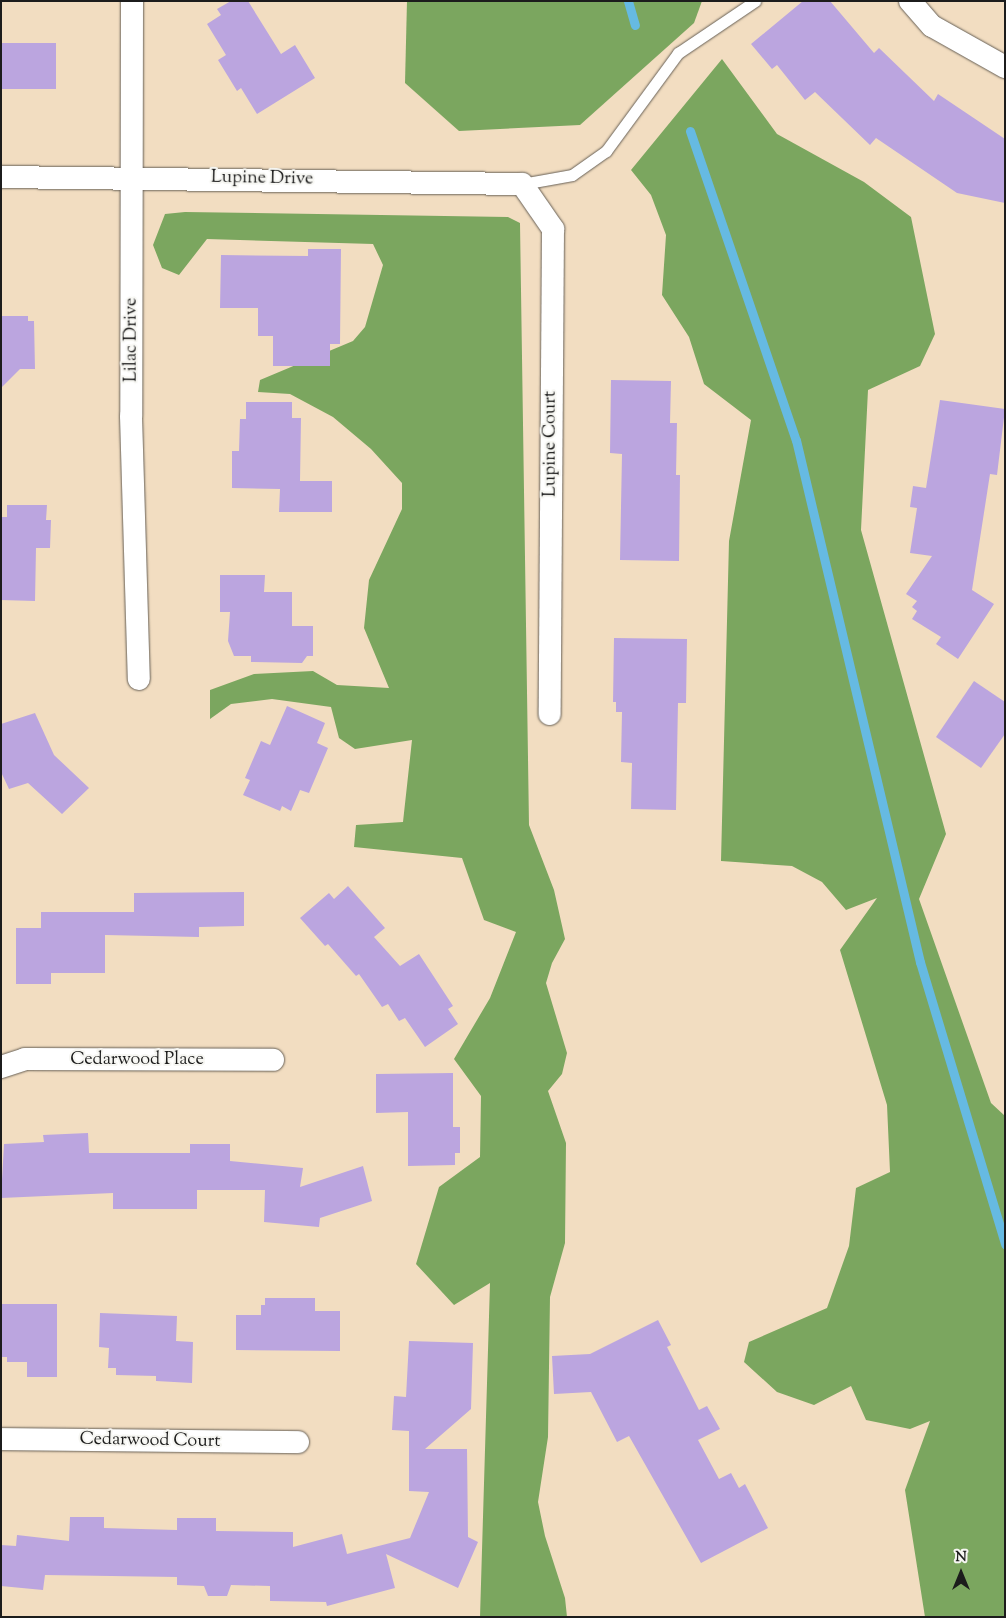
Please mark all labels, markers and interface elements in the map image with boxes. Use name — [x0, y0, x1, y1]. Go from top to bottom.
street label: Lupine Drive — [211, 167, 313, 191]
street label: Lilac Drive — [121, 298, 143, 382]
street label: Lupine Court — [540, 391, 562, 497]
street label: Cedarwood Place — [70, 1049, 204, 1071]
street label: Cedarwood Court — [79, 1429, 221, 1453]
north arrow — [936, 1548, 986, 1598]
text: N — [955, 1548, 967, 1568]

